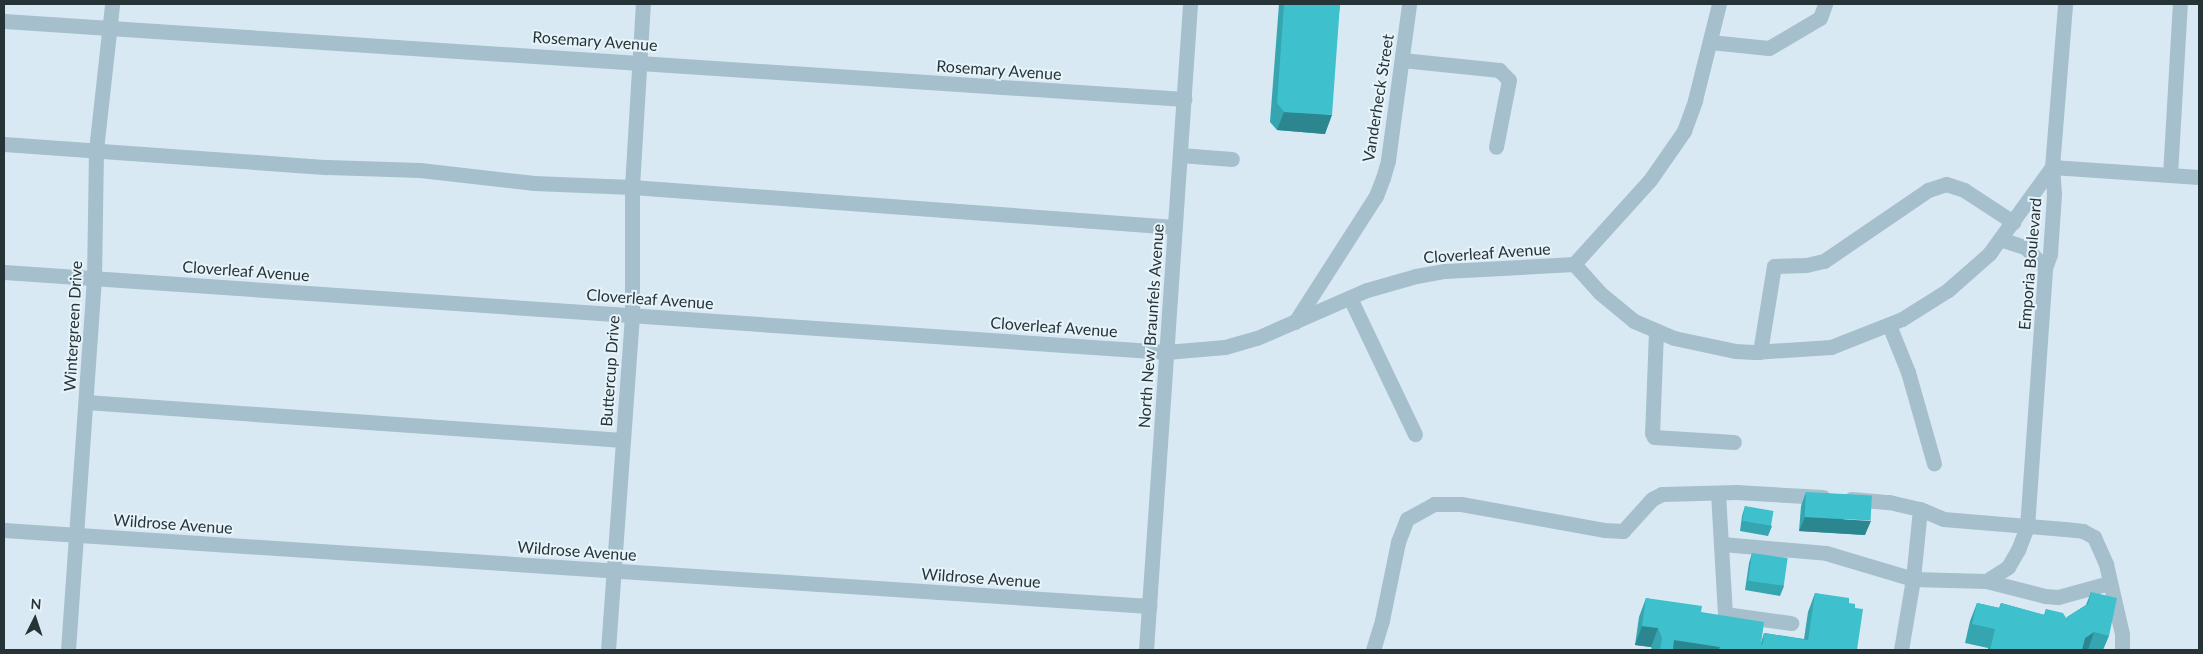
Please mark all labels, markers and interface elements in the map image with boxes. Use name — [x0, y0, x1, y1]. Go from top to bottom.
street label: Rosemary Avenue — [531, 27, 659, 55]
street label: Vanderheck Street — [1358, 33, 1398, 163]
street label: Rosemary Avenue — [935, 56, 1063, 84]
street label: Emporia Boulevard — [2015, 197, 2045, 331]
street label: North New Braunfels Avenue — [1134, 223, 1168, 429]
street label: Cloverleaf Avenue — [1422, 239, 1552, 267]
street label: Cloverleaf Avenue — [181, 257, 311, 285]
street label: Wintergreen Drive — [60, 260, 86, 392]
street label: Cloverleaf Avenue — [585, 285, 715, 313]
street label: Cloverleaf Avenue — [989, 313, 1119, 341]
street label: Buttercup Drive — [597, 315, 623, 427]
street label: Wildrose Avenue — [112, 510, 234, 538]
street label: Wildrose Avenue — [516, 537, 638, 565]
street label: Wildrose Avenue — [920, 564, 1042, 592]
north arrow — [10, 594, 60, 644]
text: N — [30, 595, 42, 612]

